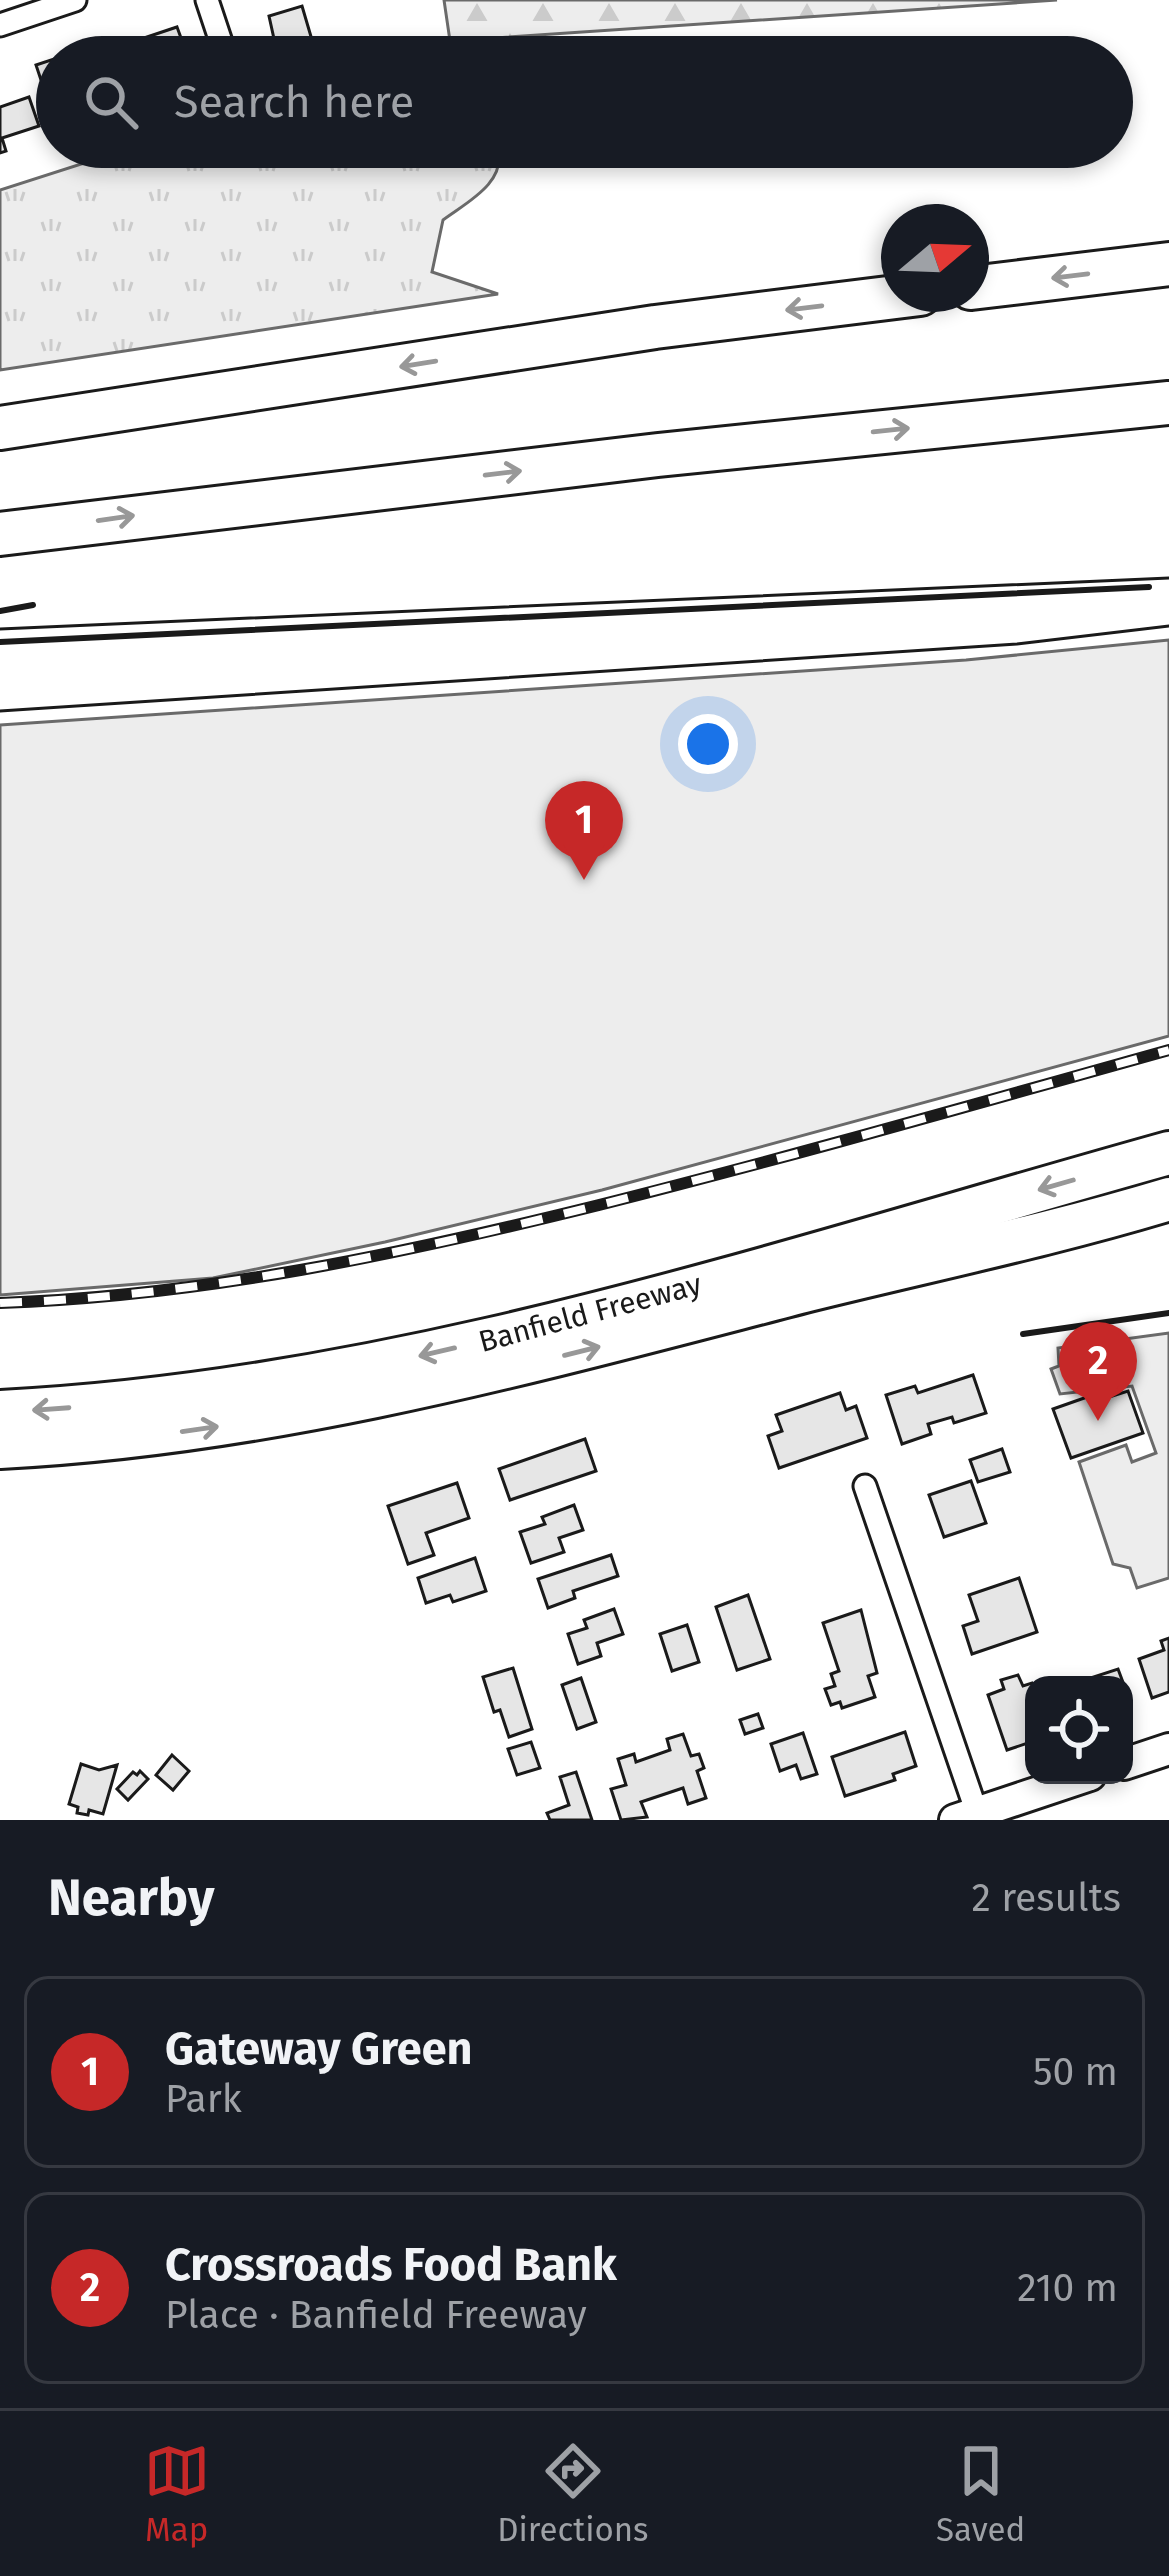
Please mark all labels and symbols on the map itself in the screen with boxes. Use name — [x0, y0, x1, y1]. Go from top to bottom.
north arrow — [881, 204, 989, 312]
one-way arrow — [1051, 265, 1090, 288]
one-way arrow — [785, 297, 824, 319]
one-way arrow — [400, 353, 439, 376]
one-way arrow — [871, 418, 910, 441]
one-way arrow — [483, 461, 522, 484]
one-way arrow — [96, 506, 135, 529]
your location — [678, 714, 738, 774]
pin: 1 — [545, 781, 623, 880]
one-way arrow — [1038, 1175, 1076, 1197]
street label: Banfield Freeway — [475, 1266, 706, 1360]
pin: 2 — [1059, 1322, 1137, 1421]
one-way arrow — [562, 1339, 600, 1361]
one-way arrow — [418, 1341, 456, 1364]
one-way arrow — [32, 1397, 71, 1420]
one-way arrow — [180, 1417, 219, 1440]

